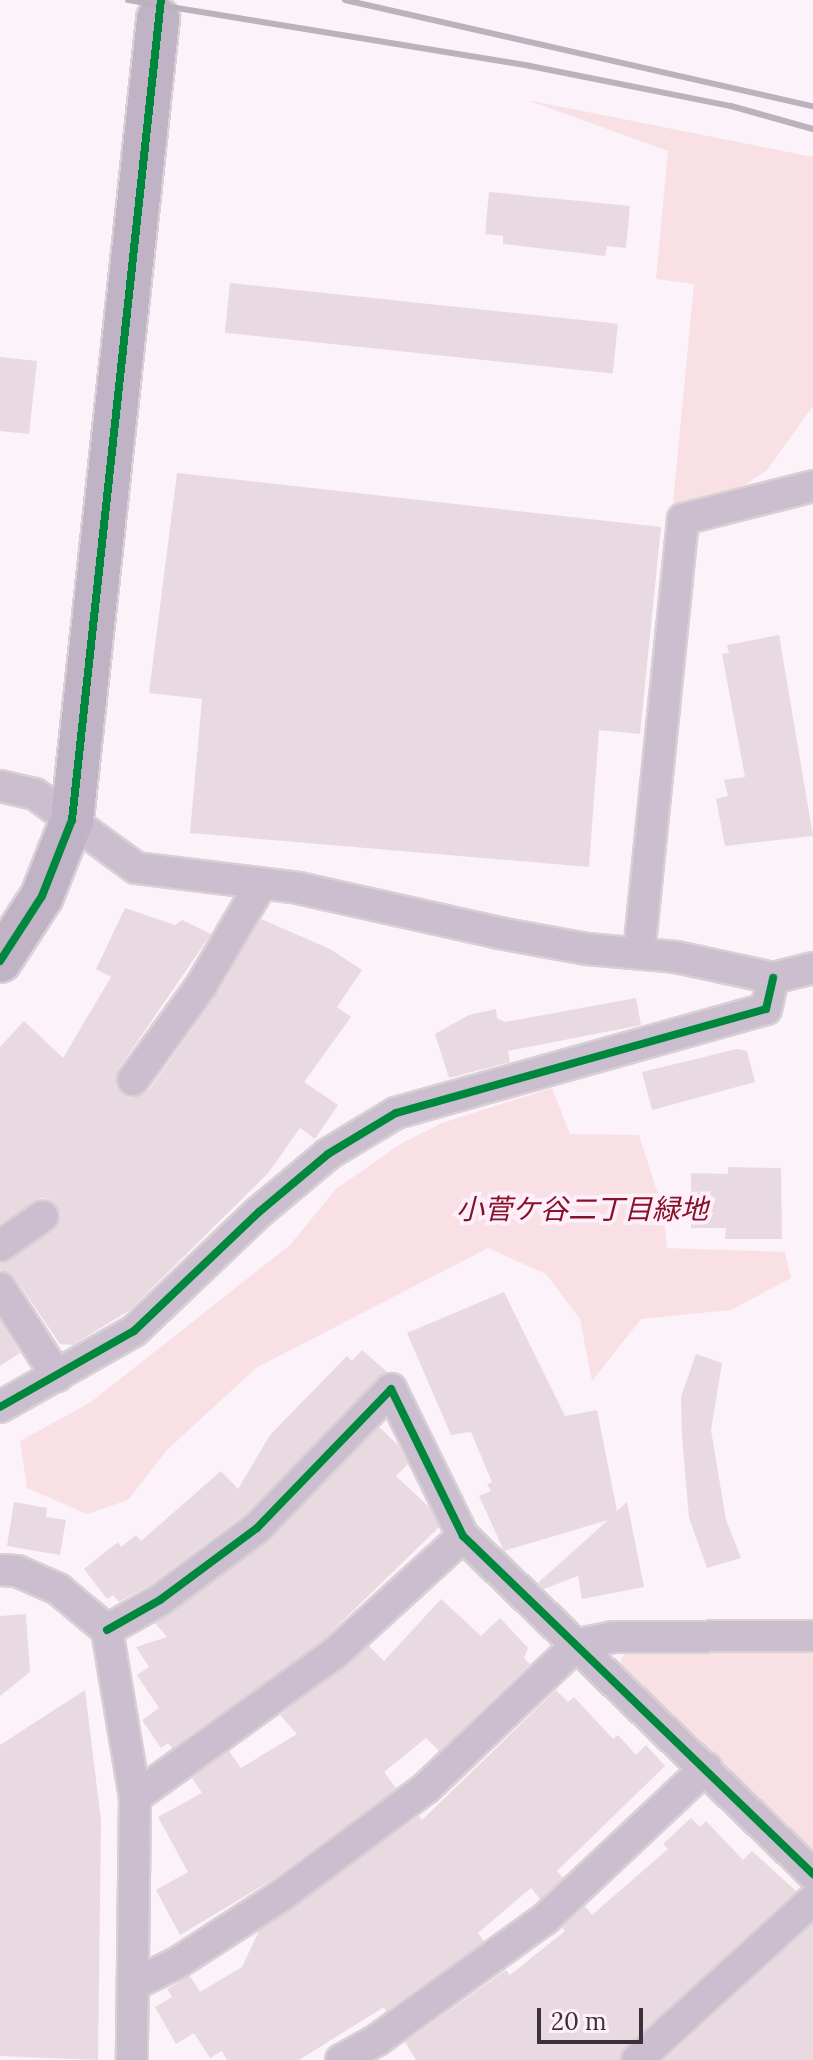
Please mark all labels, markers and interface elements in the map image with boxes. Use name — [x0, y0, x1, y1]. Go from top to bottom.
park label: 小菅ケ谷二丁目緑地 — [456, 1192, 708, 1226]
scale bar — [541, 1992, 647, 2042]
text: 20 m — [551, 2006, 607, 2037]

